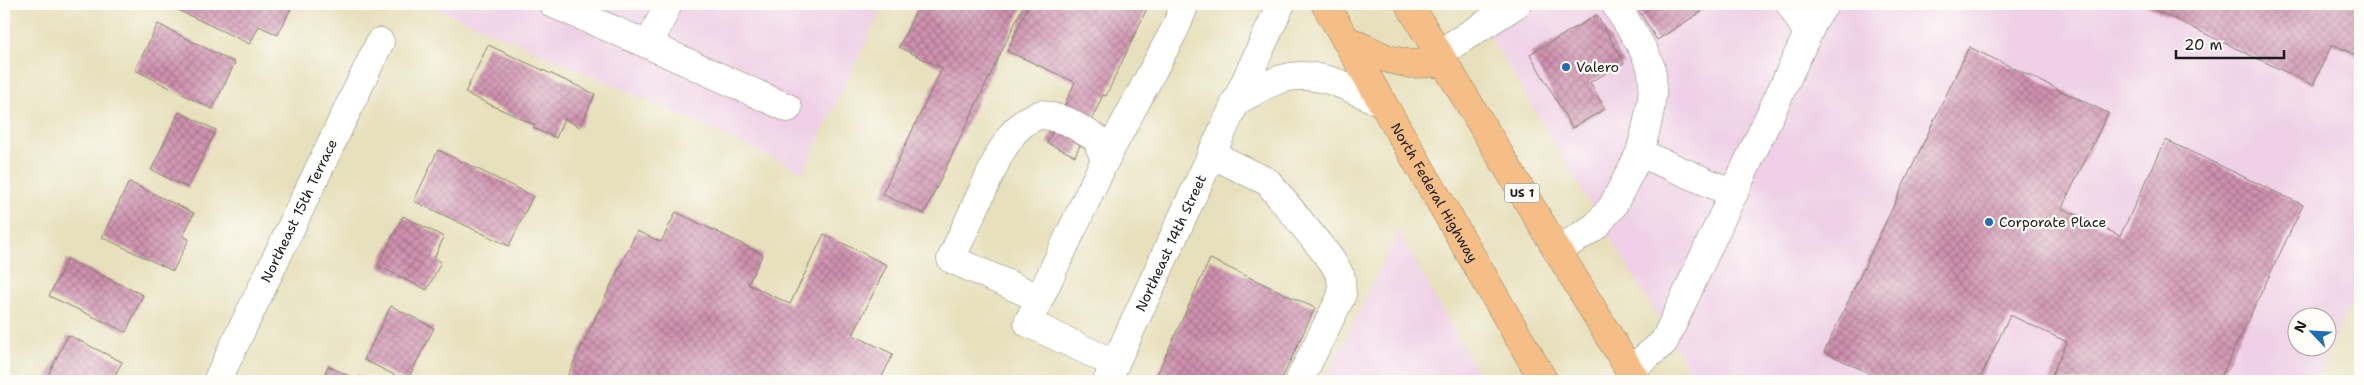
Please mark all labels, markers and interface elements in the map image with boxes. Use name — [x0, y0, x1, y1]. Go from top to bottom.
scale bar — [2176, 28, 2284, 60]
text: 20 m — [2184, 35, 2223, 55]
place label: Valero — [1576, 58, 1619, 76]
marker: Valero — [1560, 61, 1572, 73]
street label: North Federal Highway — [1387, 119, 1482, 266]
street label: Northeast 15th Terrace — [257, 136, 341, 285]
street label: Northeast 14th Street — [1131, 171, 1210, 314]
road number: US 1 — [1504, 184, 1540, 202]
place label: Corporate Place — [1999, 213, 2107, 231]
marker: Corporate Place — [1983, 216, 1995, 228]
north arrow — [2286, 308, 2336, 358]
text: N — [2290, 318, 2311, 335]

